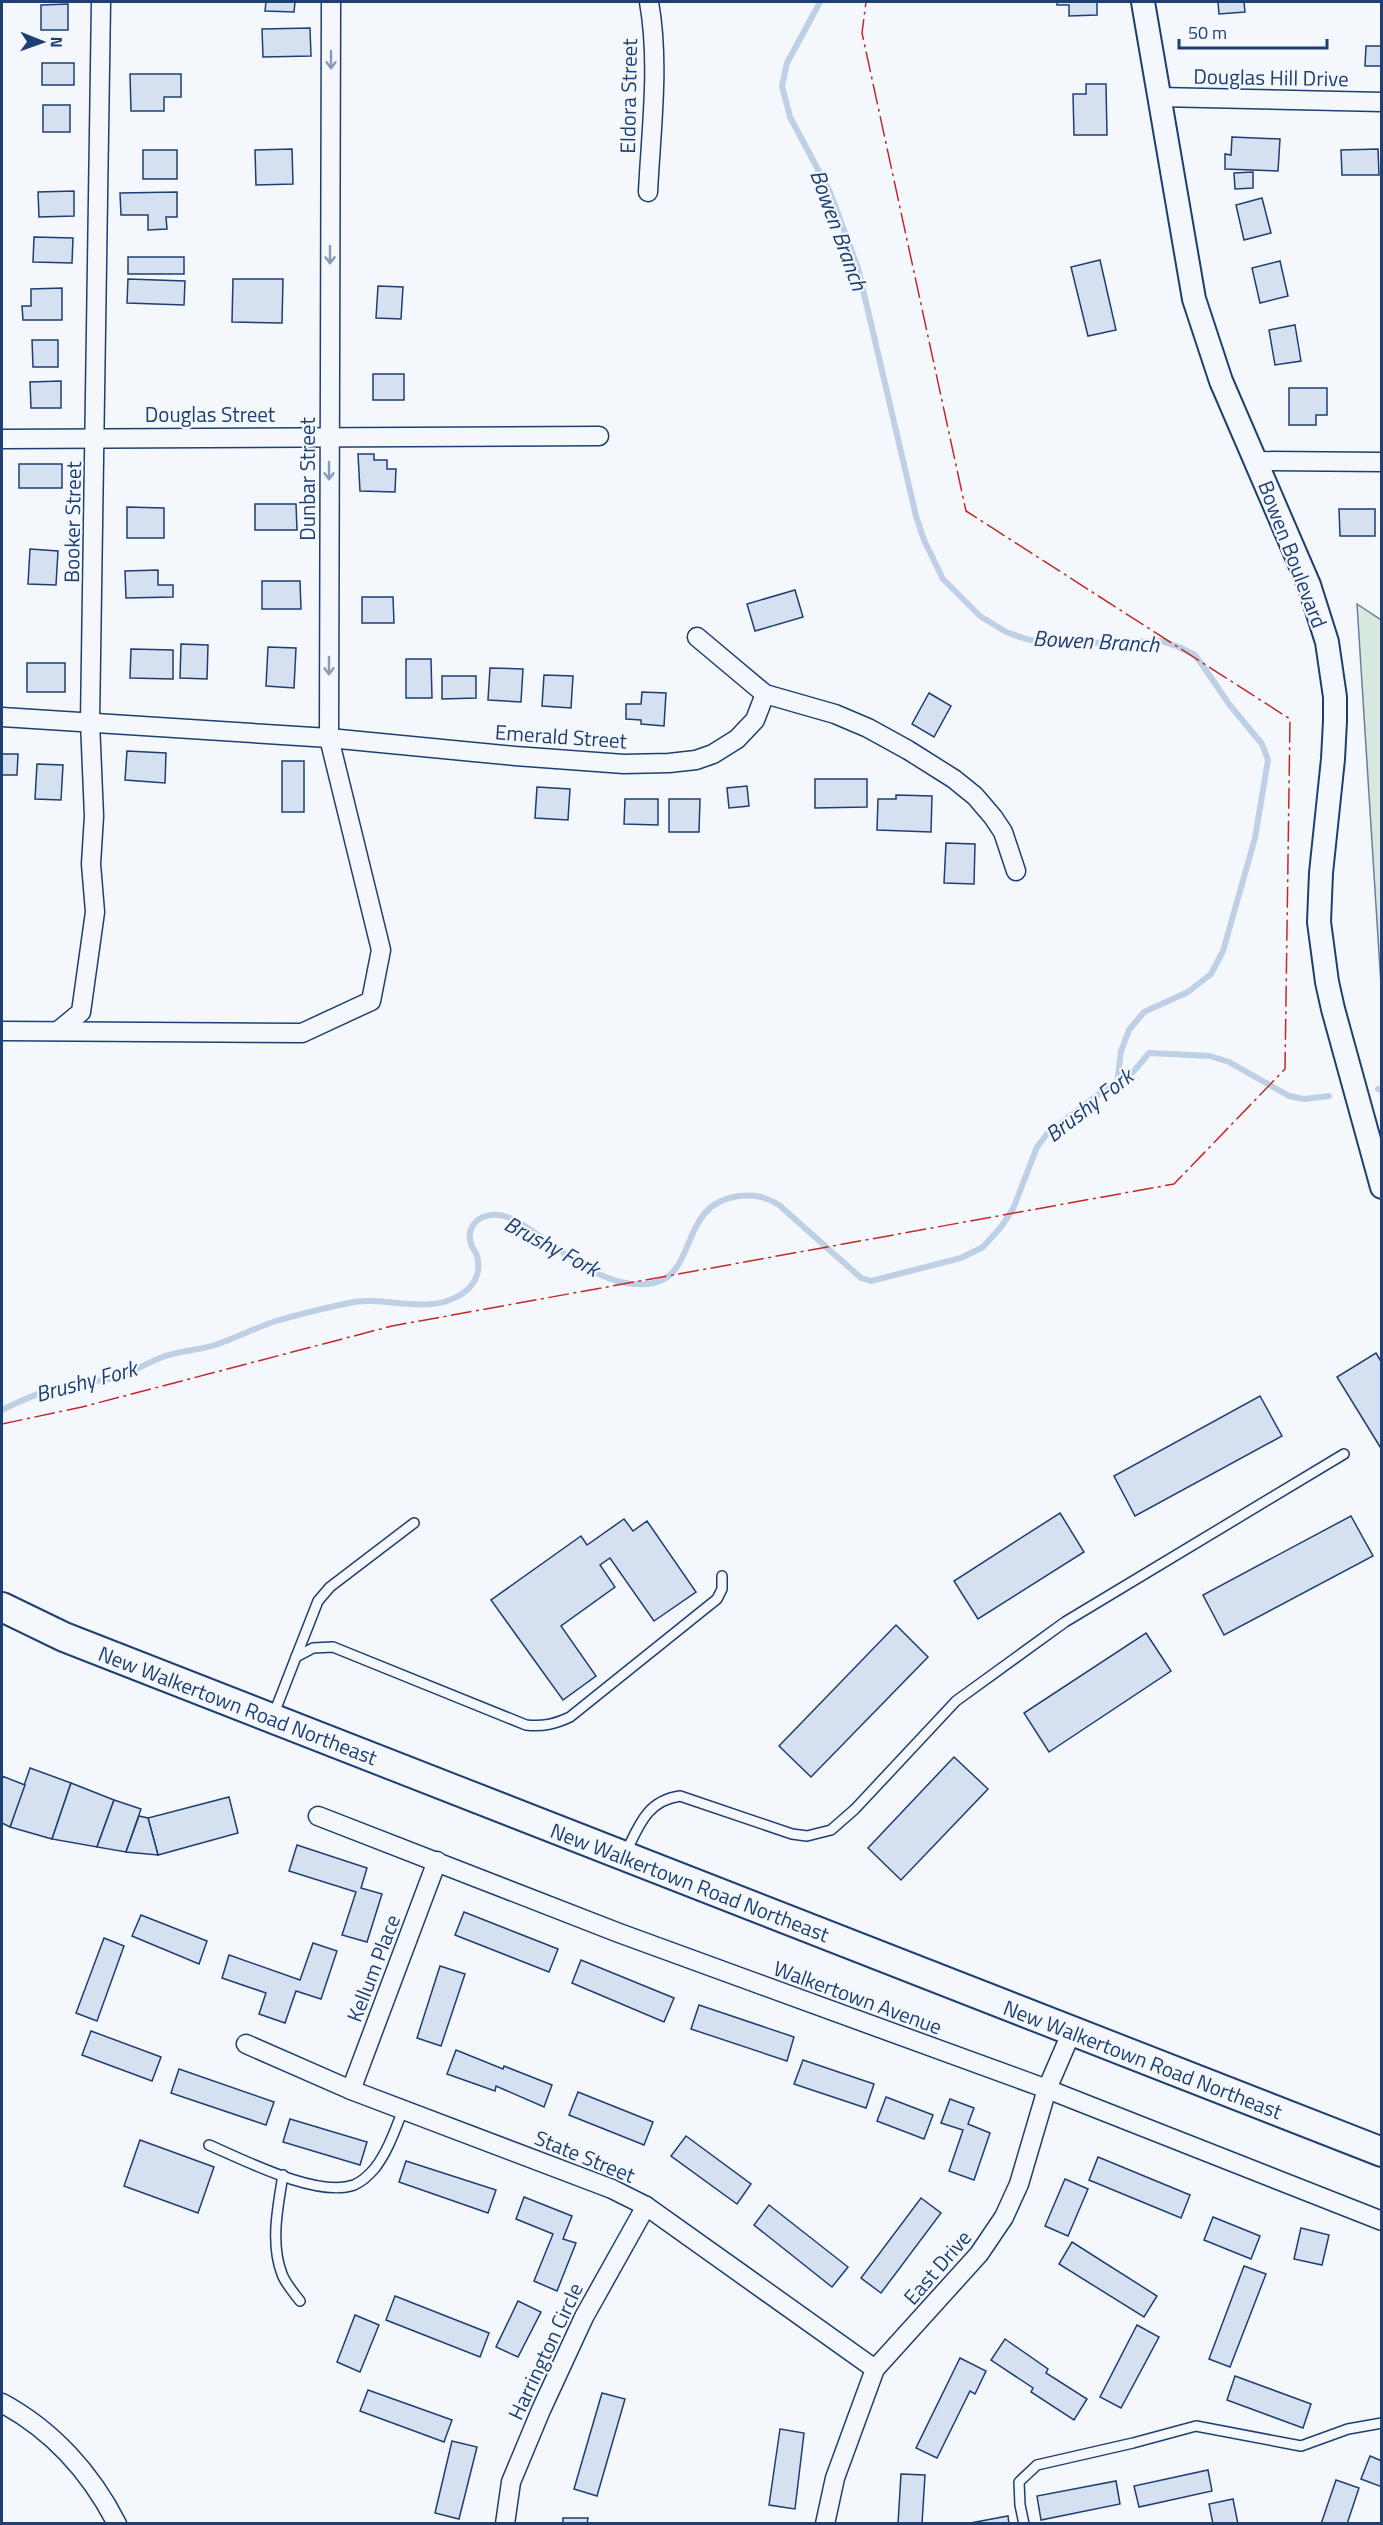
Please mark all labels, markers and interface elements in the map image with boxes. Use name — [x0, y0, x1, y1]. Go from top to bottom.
north arrow — [12, 12, 72, 72]
scale bar — [1179, 12, 1328, 50]
text: 50 m — [1188, 19, 1227, 46]
text: N — [45, 37, 69, 48]
street label: Eldora Street — [611, 38, 645, 154]
one-way arrow — [325, 49, 337, 69]
street label: Douglas Hill Drive — [1193, 60, 1349, 94]
water label: Bowen Branch — [801, 165, 877, 296]
one-way arrow — [324, 244, 336, 264]
street label: Douglas Street — [145, 398, 276, 430]
street label: Dunbar Street — [291, 417, 323, 541]
street label: Booker Street — [55, 460, 89, 583]
one-way arrow — [323, 460, 335, 480]
street label: Bowen Boulevard — [1250, 476, 1336, 632]
water label: Bowen Branch — [1032, 621, 1161, 661]
one-way arrow — [323, 655, 335, 675]
street label: Emerald Street — [494, 715, 629, 757]
water label: Brushy Fork — [1038, 1058, 1142, 1150]
water label: Brushy Fork — [498, 1207, 608, 1286]
water label: Brushy Fork — [32, 1351, 143, 1411]
street label: New Walkertown Road Northeast — [94, 1637, 383, 1773]
street label: New Walkertown Road Northeast — [546, 1814, 835, 1950]
street label: Kellum Place — [338, 1910, 408, 2026]
street label: Walkertown Avenue — [769, 1952, 947, 2042]
street label: New Walkertown Road Northeast — [999, 1991, 1288, 2127]
street label: State Street — [530, 2121, 641, 2191]
street label: East Drive — [895, 2223, 979, 2311]
street label: Harrington Circle — [499, 2277, 591, 2425]

